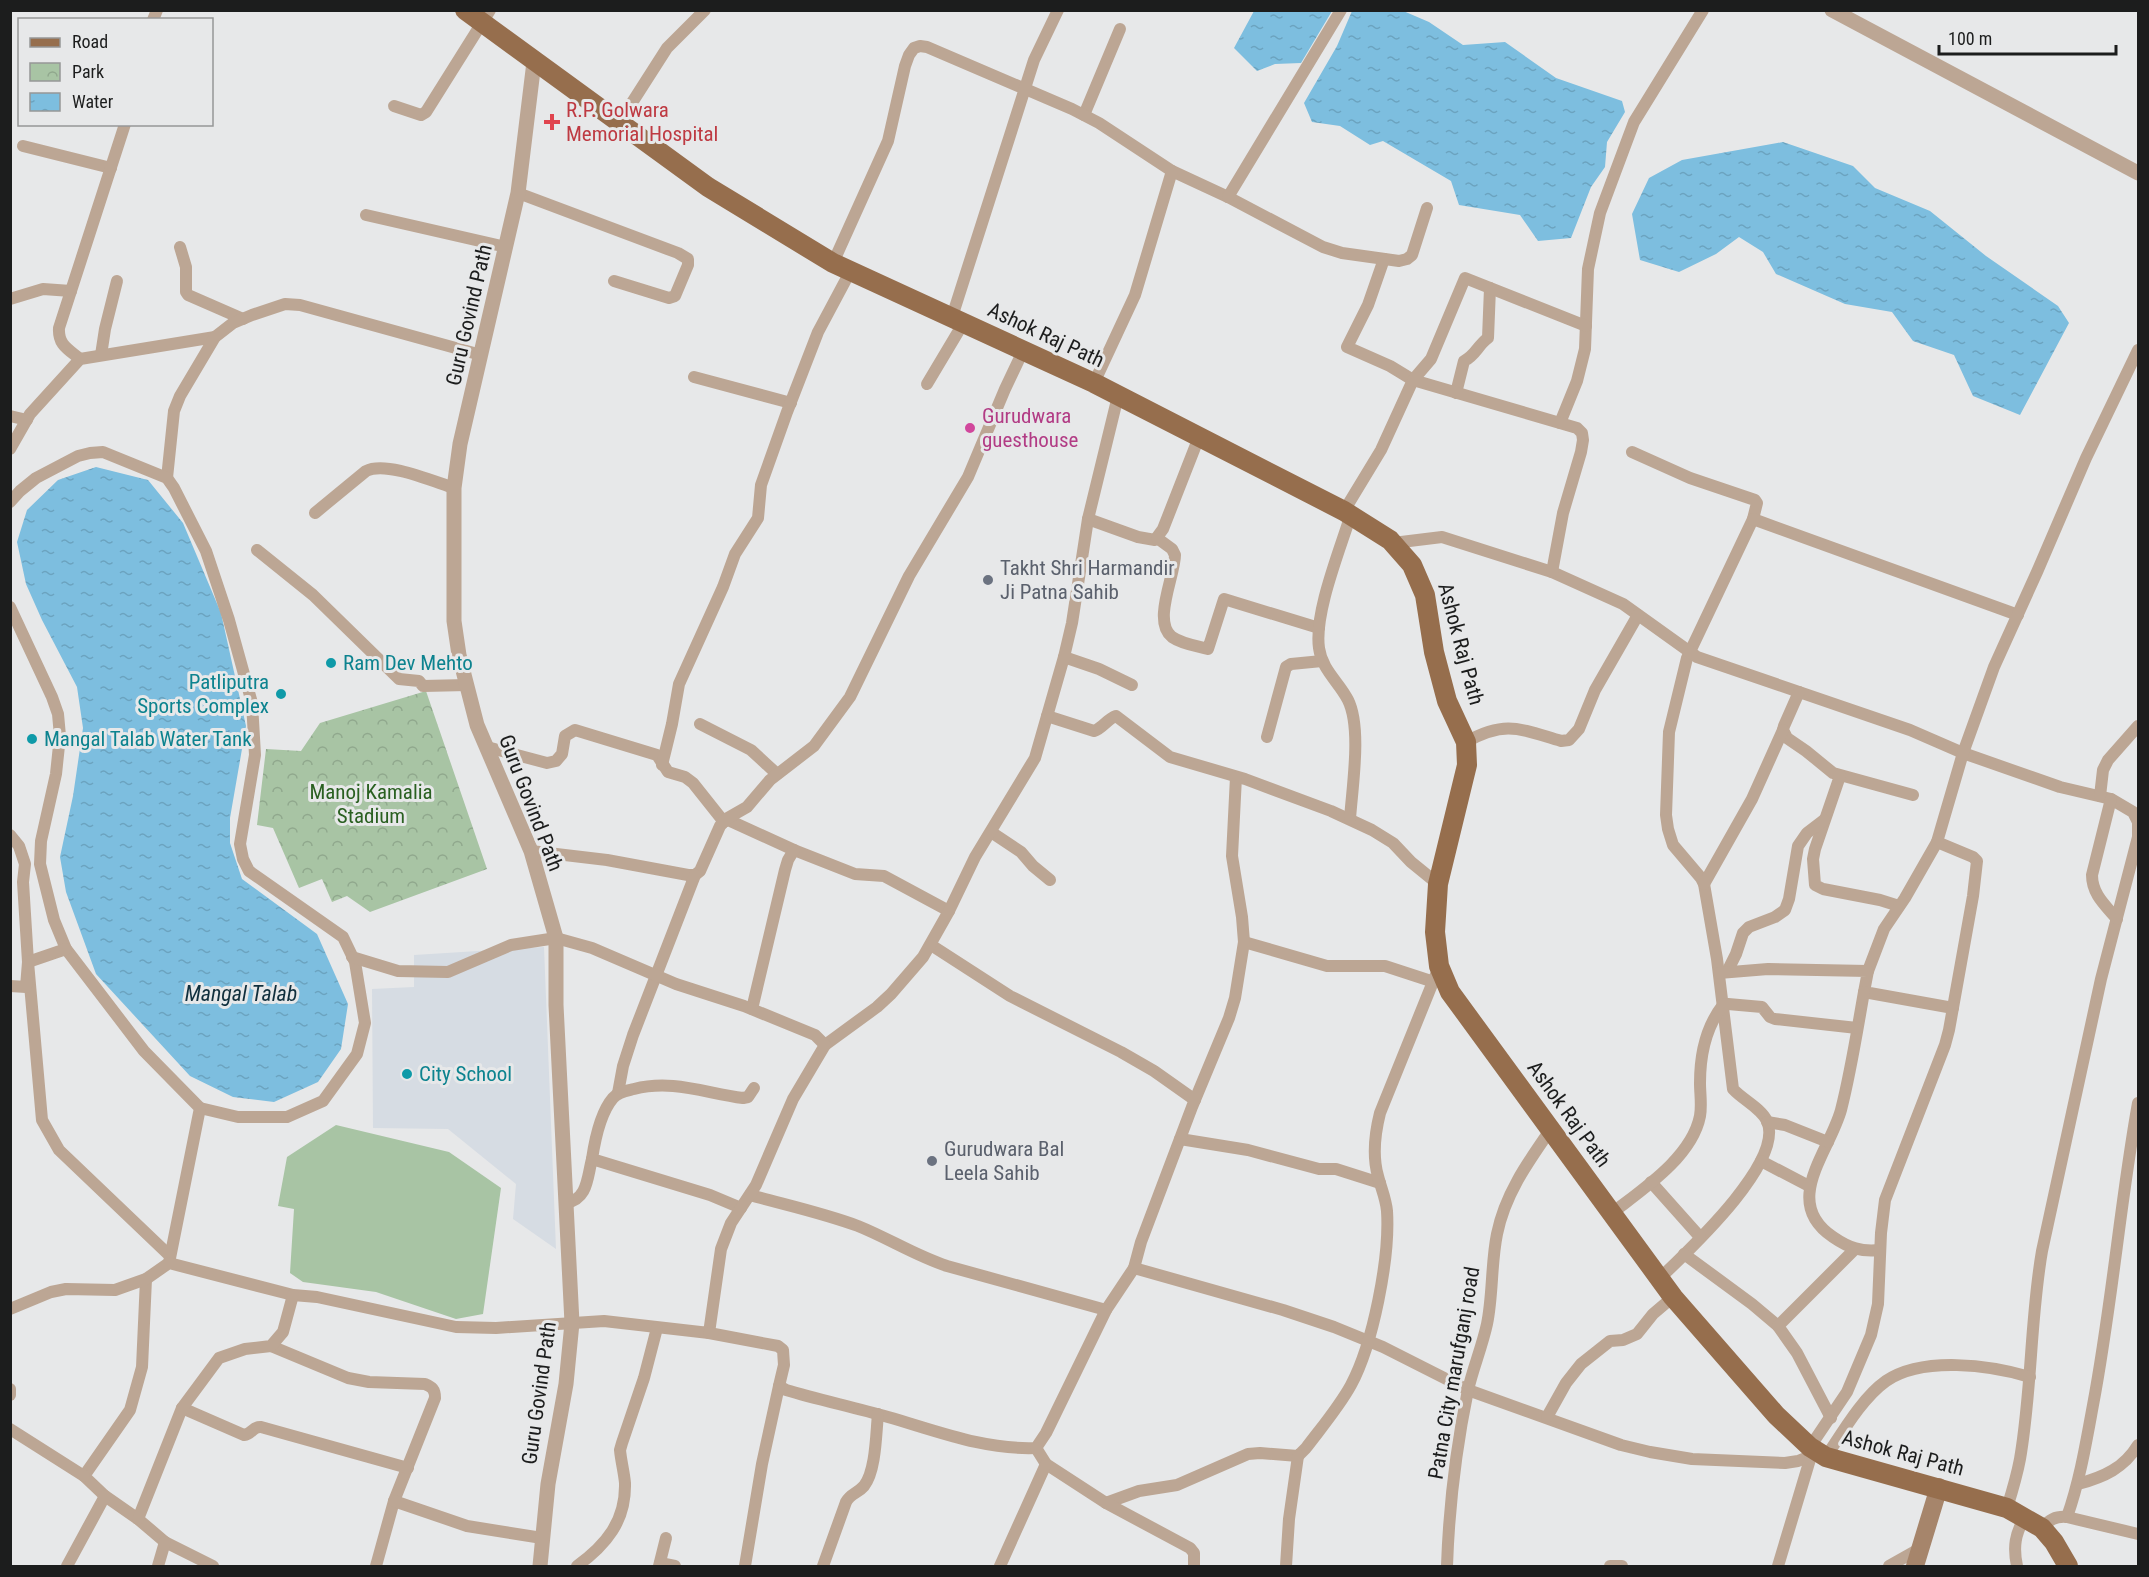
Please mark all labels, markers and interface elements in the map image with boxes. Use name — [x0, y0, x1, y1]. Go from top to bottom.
legend — [18, 18, 213, 126]
scale bar — [1939, 18, 2116, 56]
text: 100 m — [1948, 28, 1992, 49]
text: Road — [72, 31, 108, 52]
text: Park — [72, 61, 104, 82]
text: Water — [72, 91, 114, 112]
place label: R.P. Golwara Memorial Hospital — [566, 98, 718, 146]
marker: R.P. Golwara Memorial Hospital — [543, 113, 561, 131]
street label: Guru Govind Path — [441, 242, 497, 388]
street label: Ashok Raj Path — [984, 298, 1108, 372]
place label: Gurudwara guesthouse — [982, 404, 1079, 452]
marker: Gurudwara guesthouse — [963, 421, 977, 435]
place label: Takht Shri Harmandir Ji Patna Sahib — [1000, 556, 1175, 604]
marker: Takht Shri Harmandir Ji Patna Sahib — [981, 573, 995, 587]
street label: Ashok Raj Path — [1433, 580, 1489, 708]
place label: Ram Dev Mehto — [343, 651, 473, 675]
marker: Ram Dev Mehto — [324, 656, 338, 670]
place label: Patliputra Sports Complex — [137, 670, 269, 718]
marker: Patliputra Sports Complex — [274, 687, 288, 701]
place label: Mangal Talab Water Tank — [44, 727, 252, 751]
marker: Mangal Talab Water Tank — [25, 732, 39, 746]
street label: Guru Govind Path — [494, 732, 568, 874]
park label: Manoj Kamalia Stadium — [309, 780, 433, 828]
water label: Mangal Talab — [185, 981, 297, 1006]
street label: Ashok Raj Path — [1522, 1056, 1616, 1172]
place label: City School — [419, 1062, 512, 1086]
marker: City School — [400, 1067, 414, 1081]
place label: Gurudwara Bal Leela Sahib — [944, 1137, 1064, 1185]
marker: Gurudwara Bal Leela Sahib — [925, 1154, 939, 1168]
street label: Patna City marufganj road — [1423, 1265, 1485, 1481]
street label: Guru Govind Path — [517, 1320, 561, 1466]
street label: Ashok Raj Path — [1839, 1425, 1967, 1481]

